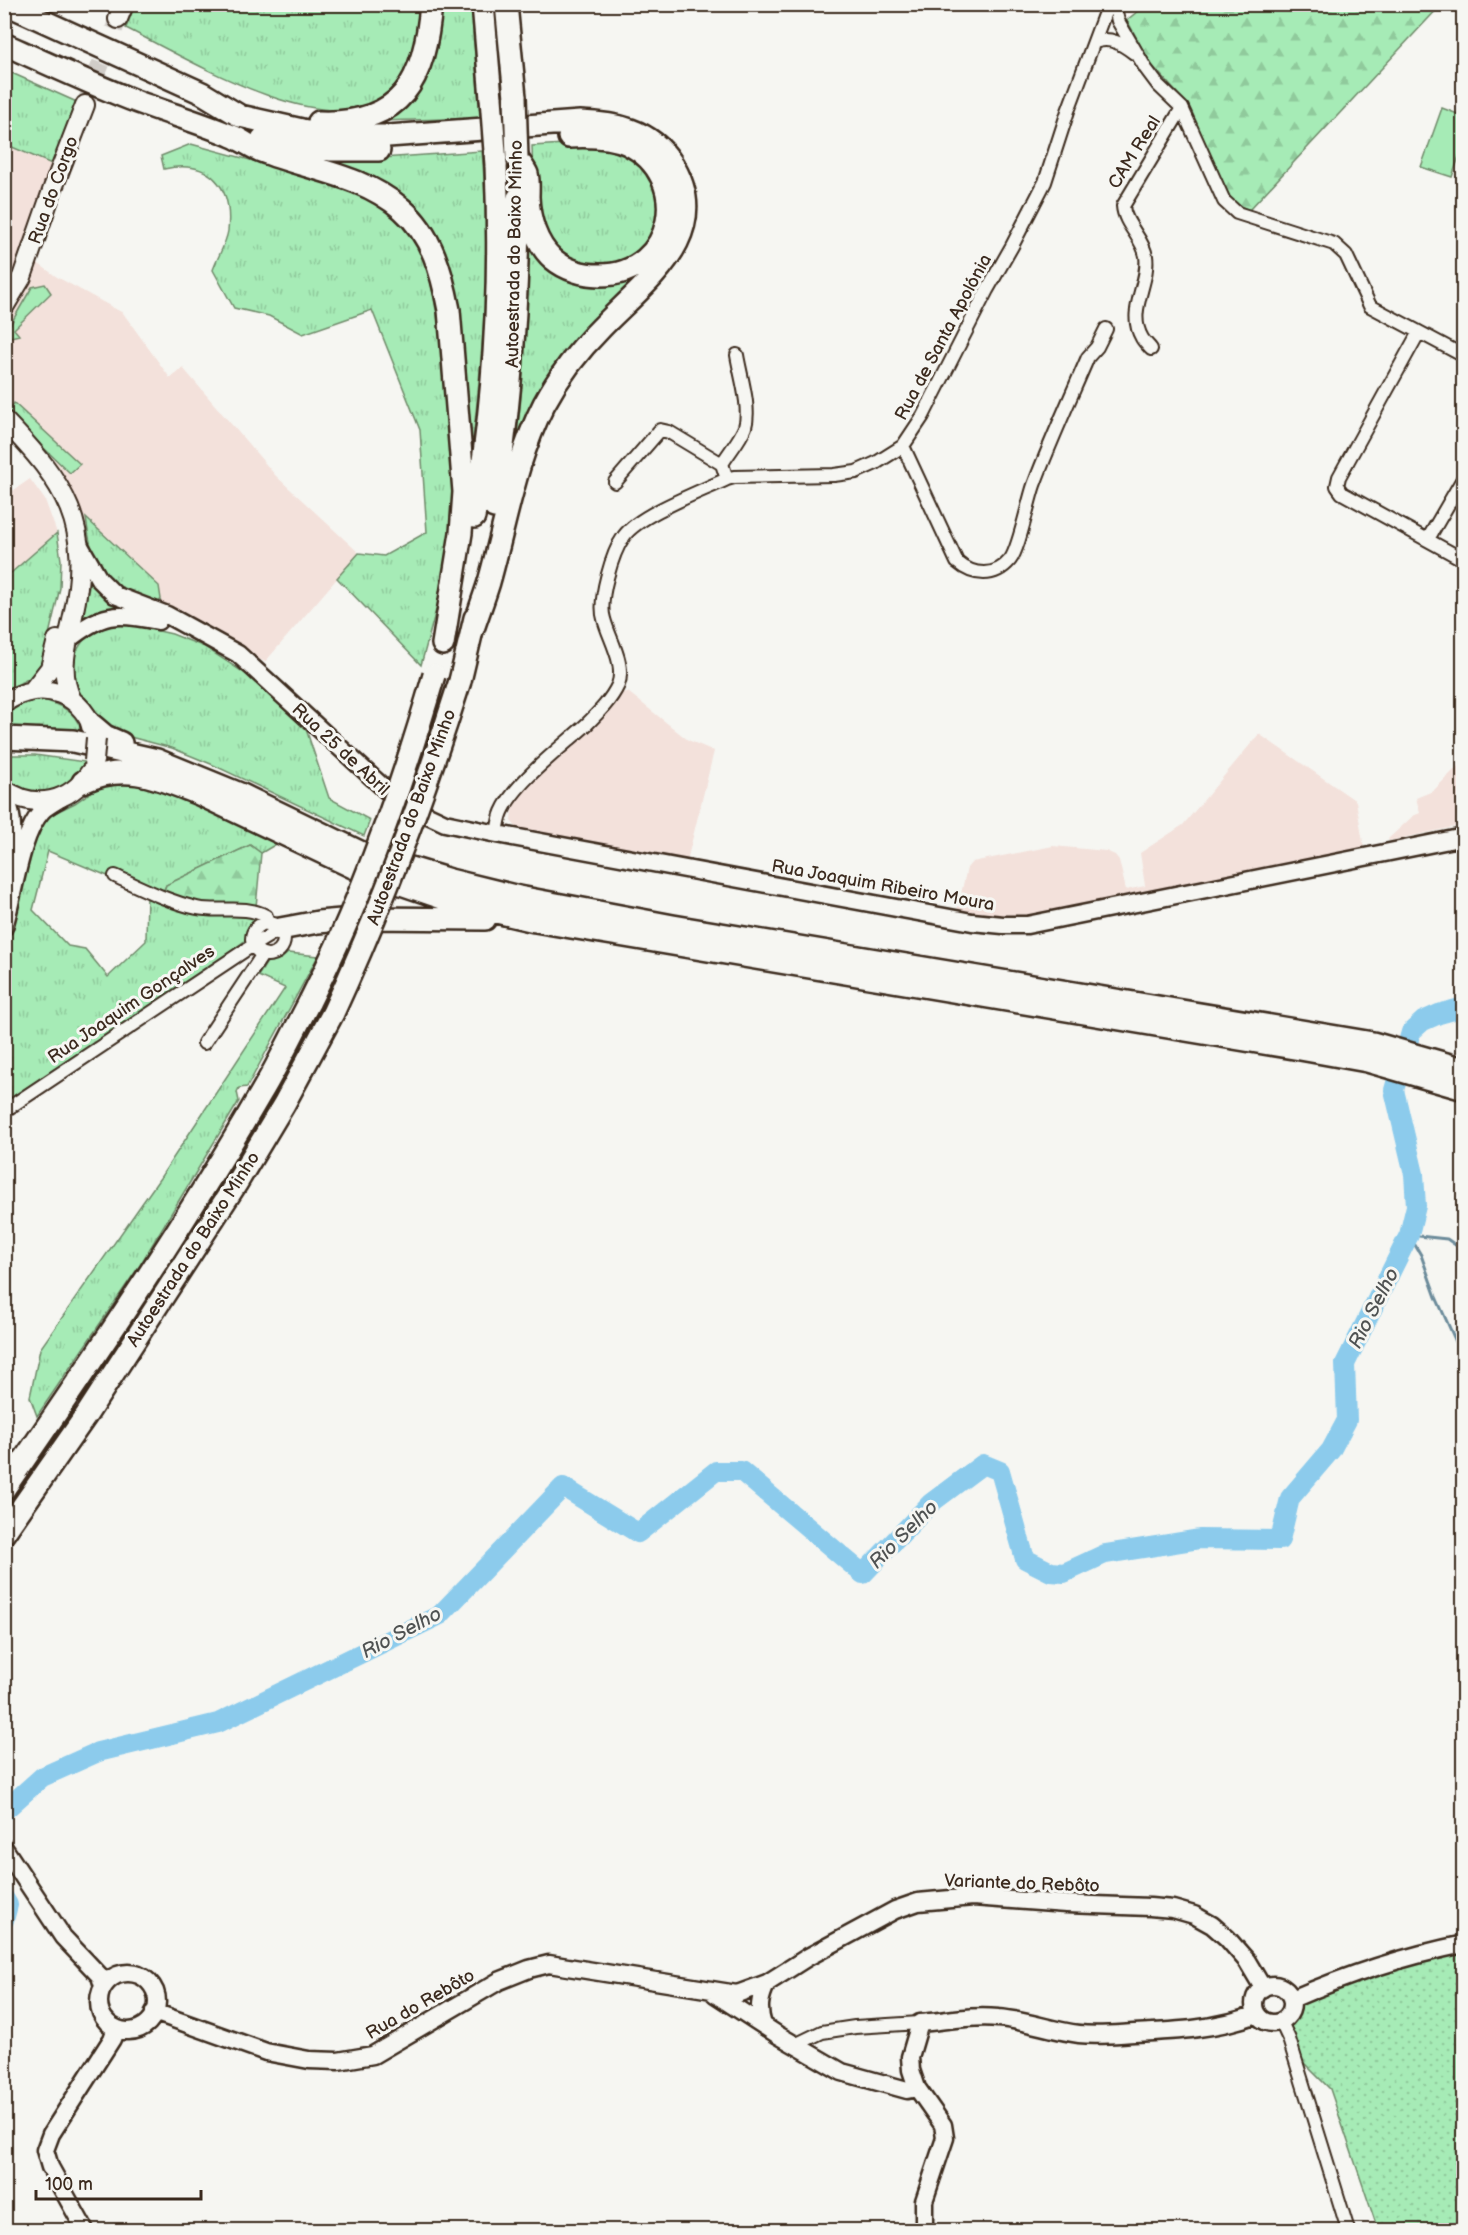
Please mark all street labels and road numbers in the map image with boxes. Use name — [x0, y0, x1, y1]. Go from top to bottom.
street label: CAM Real — [1104, 112, 1165, 193]
street label: Rua do Corgo — [24, 133, 83, 247]
street label: Autoestrada do Baixo Minho — [502, 140, 527, 368]
street label: Rua de Santa Apolónia — [891, 251, 996, 424]
street label: Rua 25 de Abril — [288, 699, 394, 800]
street label: Autoestrada do Baixo Minho — [363, 706, 460, 928]
street label: Rua Joaquim Ribeiro Moura — [770, 856, 996, 915]
street label: Rua Joaquim Gonçalves — [44, 941, 219, 1068]
street label: Autoestrada do Baixo Minho — [123, 1148, 264, 1351]
street label: Variante do Rebôto — [944, 1870, 1100, 1897]
street label: Rua do Rebôto — [362, 1965, 478, 2044]

